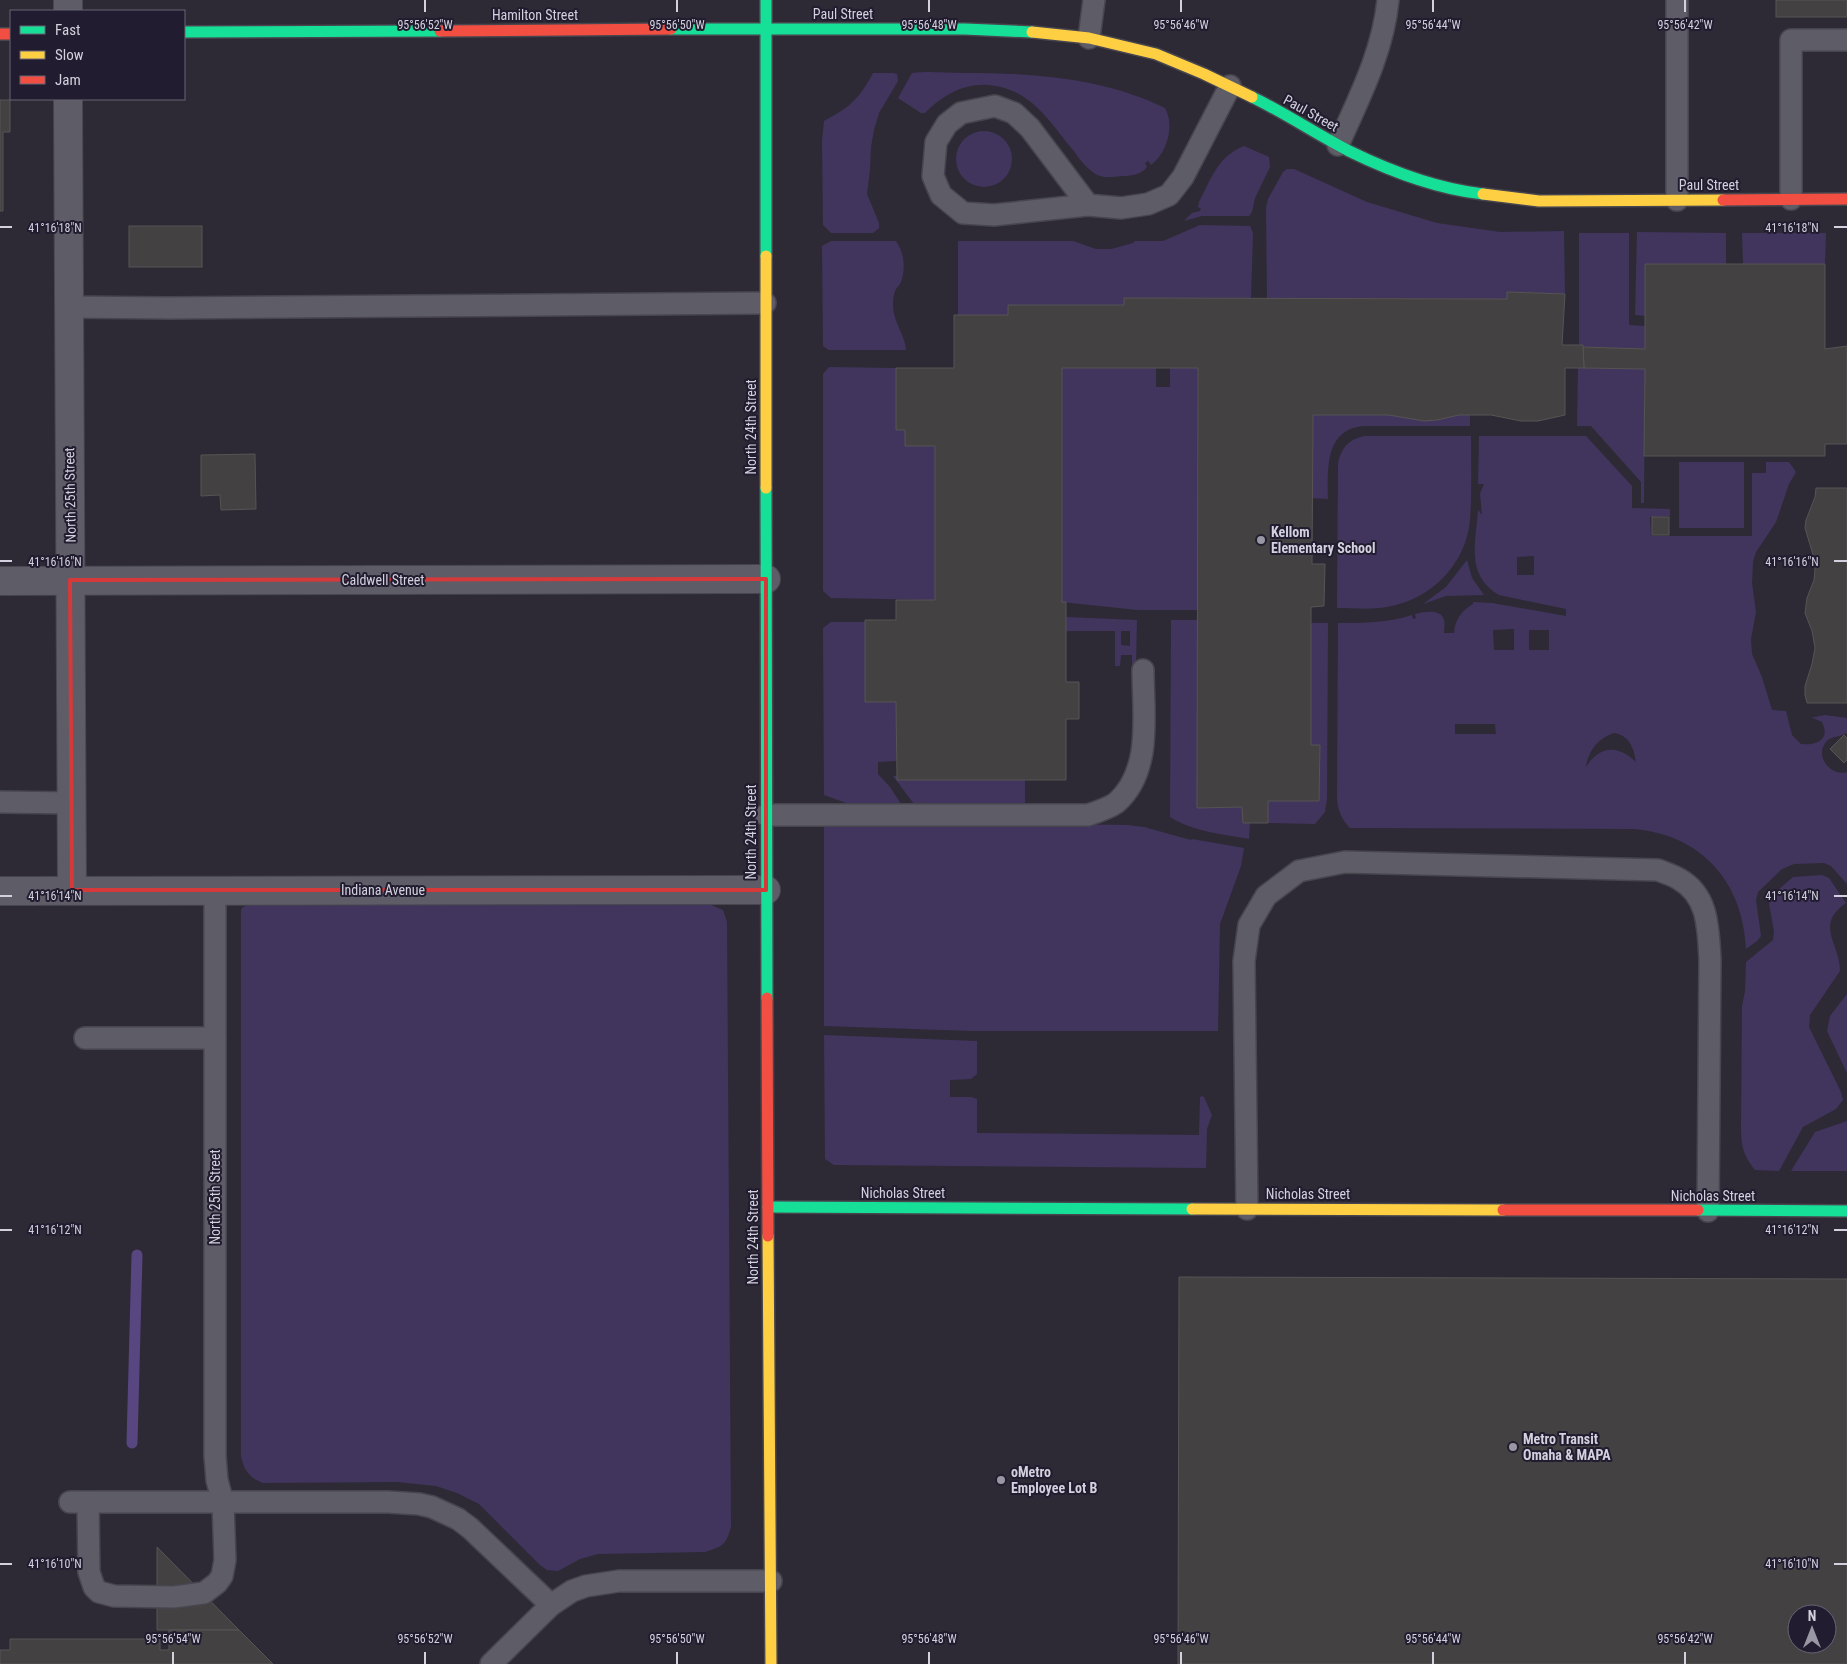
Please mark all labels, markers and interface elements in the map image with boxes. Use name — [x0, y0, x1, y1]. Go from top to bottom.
street label: Paul Street — [813, 6, 873, 22]
street label: Hamilton Street — [492, 7, 578, 23]
legend — [10, 10, 185, 100]
text: 95°56'52"W — [397, 18, 453, 32]
text: 95°56'50"W — [649, 18, 705, 32]
text: 95°56'48"W — [901, 18, 957, 32]
text: 95°56'46"W — [1153, 18, 1209, 32]
text: 95°56'44"W — [1405, 18, 1461, 32]
text: 95°56'42"W — [1657, 18, 1713, 32]
text: Fast — [55, 21, 80, 39]
text: Slow — [55, 46, 84, 64]
text: Jam — [55, 71, 81, 89]
street label: Paul Street — [1281, 91, 1341, 135]
street label: Paul Street — [1679, 177, 1739, 193]
text: 41°16'18"N — [28, 221, 82, 235]
text: 41°16'18"N — [1765, 221, 1819, 235]
street label: North 24th Street — [743, 379, 759, 475]
street label: North 25th Street — [61, 447, 79, 543]
place label: Kellom Elementary School — [1271, 524, 1376, 556]
marker: Kellom Elementary School — [1255, 534, 1267, 546]
text: 41°16'16"N — [28, 555, 82, 569]
text: 41°16'16"N — [1765, 555, 1819, 569]
street label: Caldwell Street — [342, 572, 424, 588]
street label: North 24th Street — [743, 784, 759, 880]
street label: Indiana Avenue — [341, 882, 426, 898]
text: 41°16'14"N — [28, 889, 82, 903]
text: 41°16'14"N — [1765, 889, 1819, 903]
street label: North 25th Street — [207, 1149, 223, 1245]
street label: Nicholas Street — [861, 1185, 945, 1201]
street label: Nicholas Street — [1266, 1186, 1350, 1202]
street label: Nicholas Street — [1671, 1188, 1755, 1204]
street label: North 24th Street — [745, 1189, 761, 1285]
text: 41°16'12"N — [28, 1223, 82, 1237]
text: 41°16'12"N — [1765, 1223, 1819, 1237]
place label: Metro Transit Omaha & MAPA — [1523, 1431, 1611, 1463]
marker: Metro Transit Omaha & MAPA — [1507, 1441, 1519, 1453]
place label: oMetro Employee Lot B — [1011, 1464, 1098, 1496]
marker: oMetro Employee Lot B — [995, 1474, 1007, 1486]
text: 41°16'10"N — [28, 1557, 82, 1571]
text: 41°16'10"N — [1765, 1557, 1819, 1571]
north arrow — [1787, 1604, 1837, 1654]
text: N — [1808, 1608, 1816, 1624]
text: 95°56'54"W — [145, 1632, 201, 1646]
text: 95°56'52"W — [397, 1632, 453, 1646]
text: 95°56'50"W — [649, 1632, 705, 1646]
text: 95°56'48"W — [901, 1632, 957, 1646]
text: 95°56'46"W — [1153, 1632, 1209, 1646]
text: 95°56'44"W — [1405, 1632, 1461, 1646]
text: 95°56'42"W — [1657, 1632, 1713, 1646]

